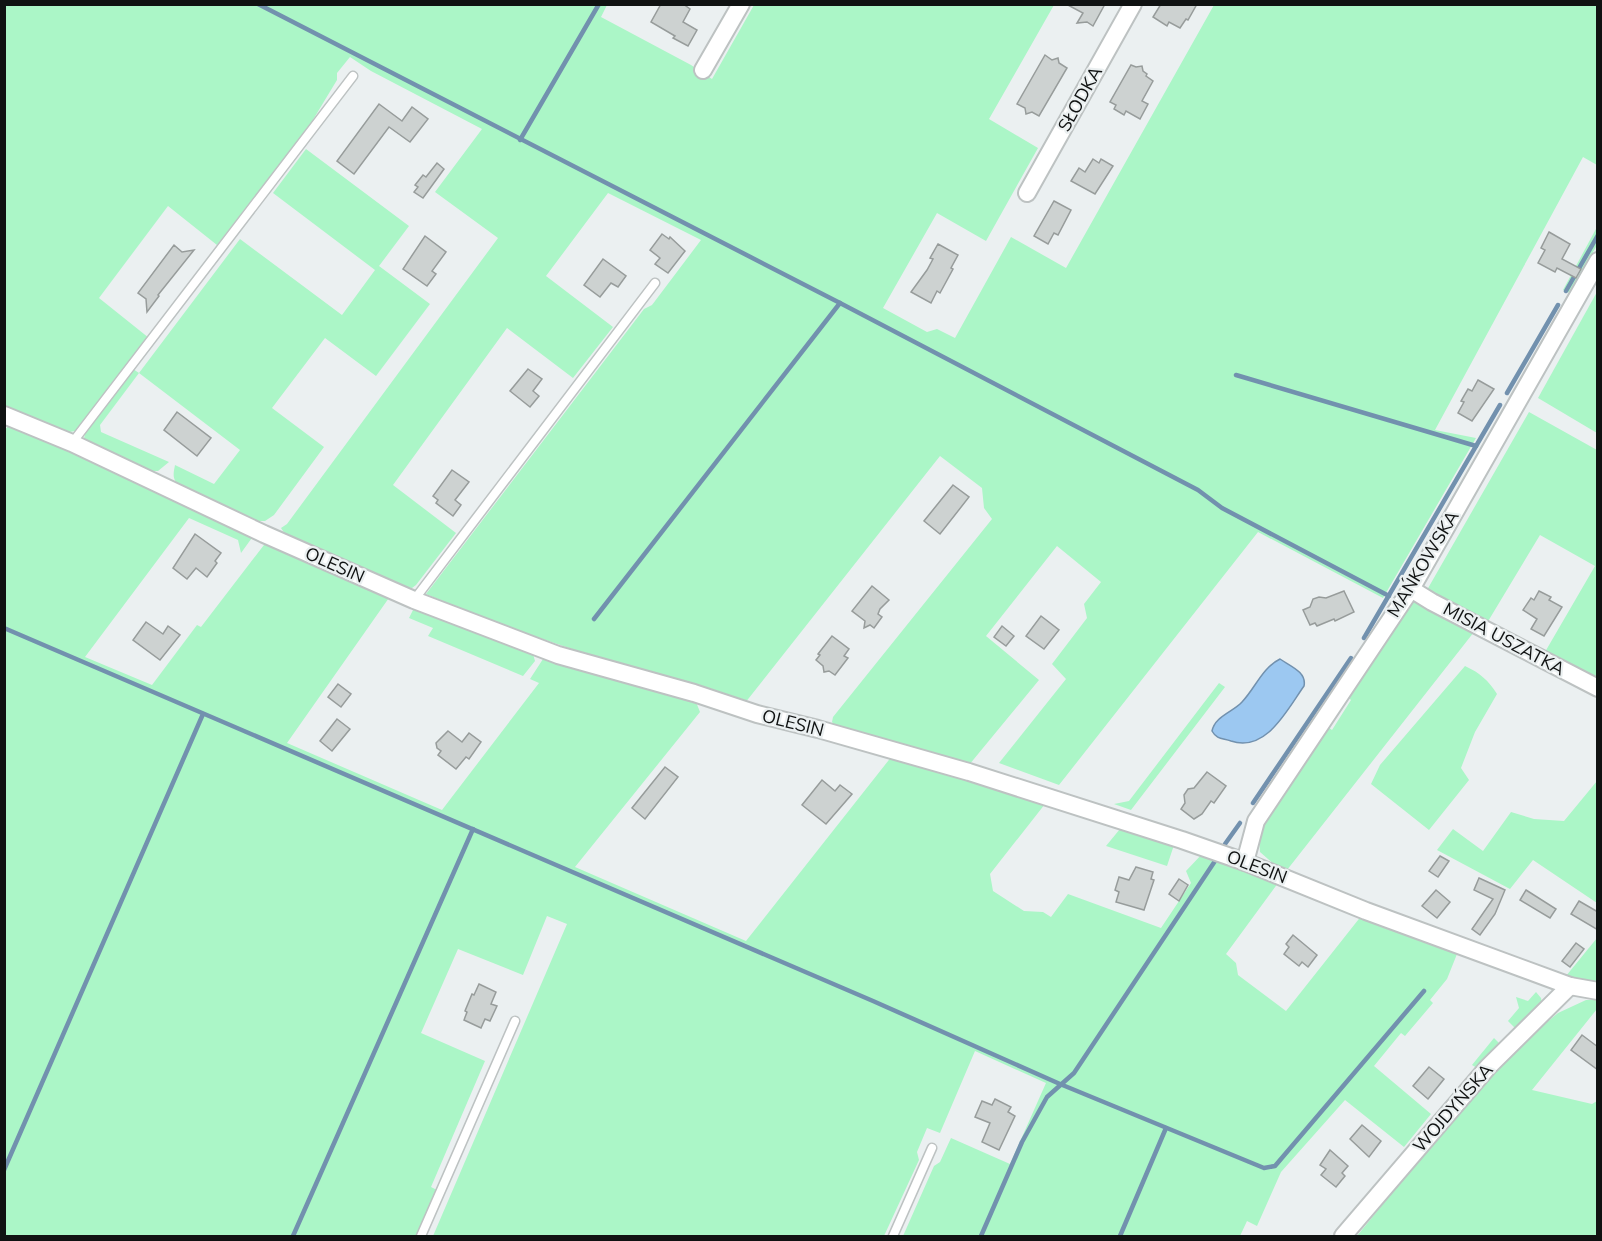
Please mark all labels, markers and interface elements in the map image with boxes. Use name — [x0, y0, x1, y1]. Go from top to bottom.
street label: SŁODKA — [1052, 62, 1108, 136]
street label: MAŃKOWSKA — [1382, 506, 1464, 622]
street label: OLESIN — [301, 541, 369, 589]
street label: MISIA USZATKA — [1439, 597, 1569, 681]
street label: OLESIN — [760, 704, 826, 742]
street label: OLESIN — [1223, 845, 1291, 889]
street label: WOJDYŃSKA — [1408, 1058, 1498, 1158]

